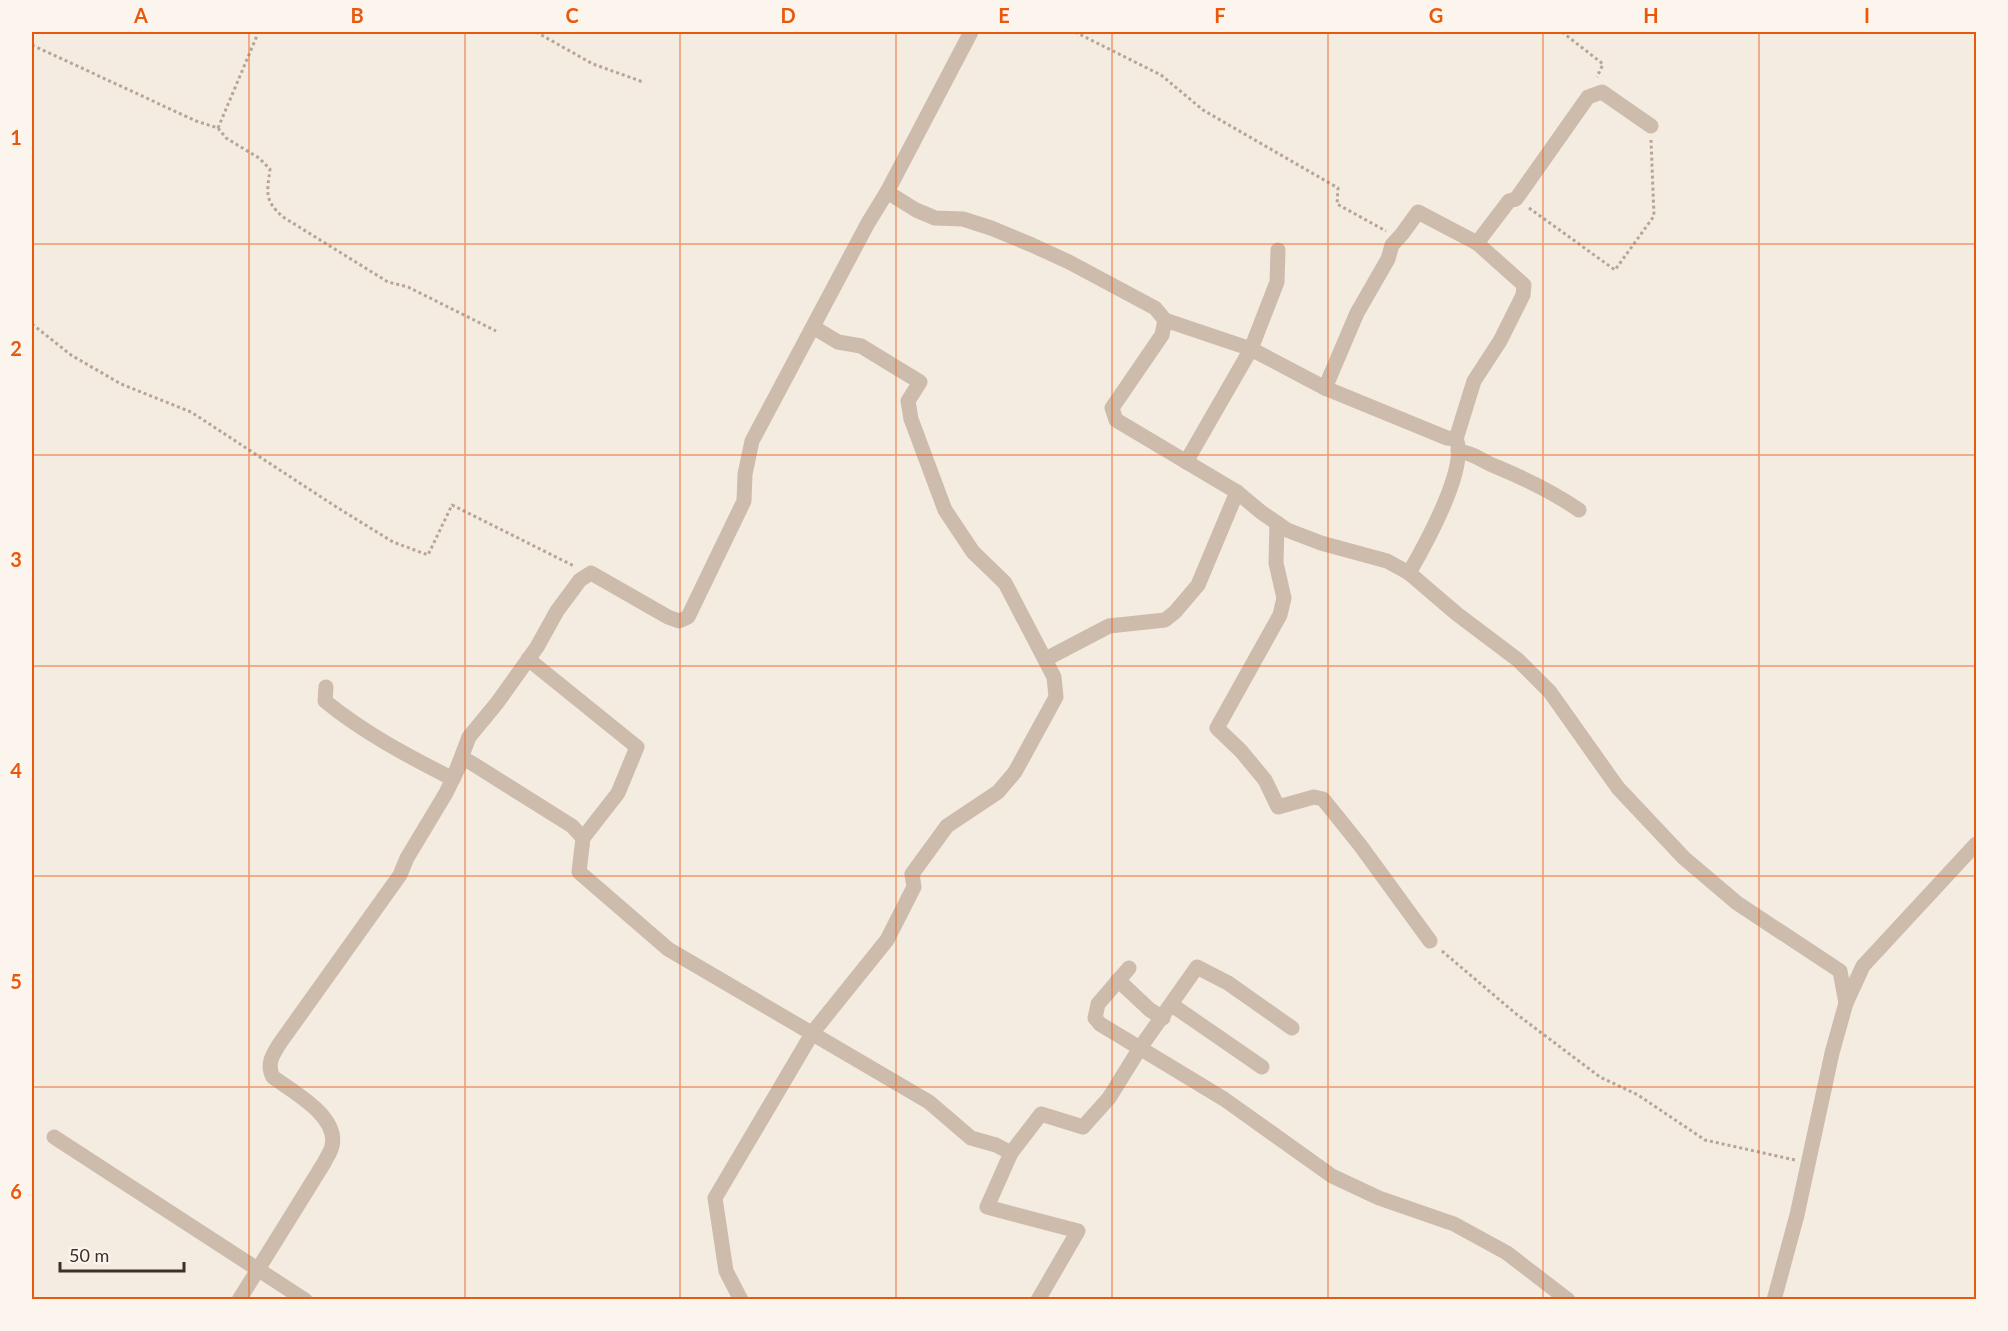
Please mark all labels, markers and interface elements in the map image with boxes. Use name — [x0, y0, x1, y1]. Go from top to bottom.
text: A — [133, 3, 148, 27]
text: B — [350, 3, 364, 27]
text: C — [565, 3, 579, 27]
text: D — [780, 3, 796, 27]
text: E — [998, 3, 1010, 27]
text: F — [1214, 3, 1226, 27]
text: G — [1429, 3, 1443, 27]
text: H — [1643, 3, 1659, 27]
text: I — [1864, 3, 1870, 27]
text: 1 — [10, 125, 22, 149]
text: 2 — [10, 336, 22, 360]
text: 3 — [10, 547, 22, 571]
text: 4 — [10, 758, 22, 782]
text: 5 — [10, 969, 22, 993]
text: 6 — [10, 1179, 22, 1203]
scale bar — [60, 1235, 184, 1273]
text: 50 m — [69, 1244, 109, 1266]

